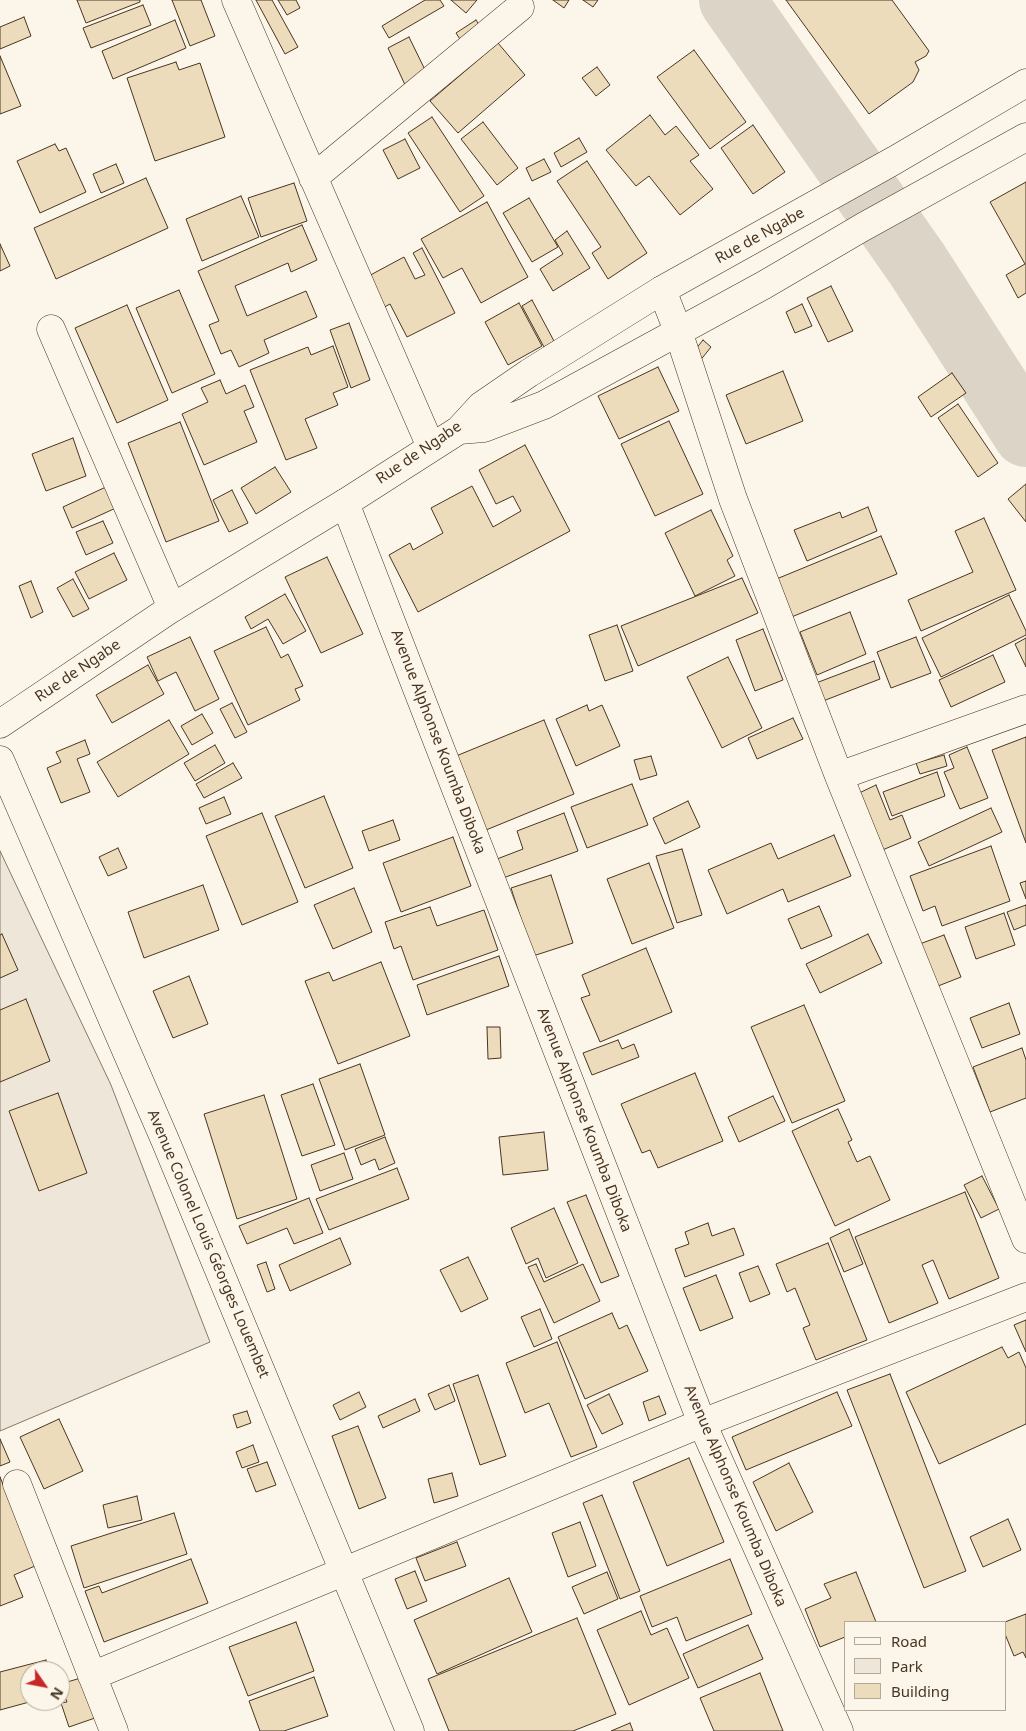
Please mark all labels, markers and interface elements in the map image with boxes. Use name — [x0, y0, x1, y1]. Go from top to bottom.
street label: Rue de Ngabe — [712, 204, 808, 268]
street label: Rue de Ngabe — [373, 418, 465, 488]
street label: Avenue Alphonse Koumba Diboka — [387, 627, 489, 857]
street label: Rue de Ngabe — [32, 636, 124, 706]
street label: Avenue Alphonse Koumba Diboka — [533, 1005, 635, 1235]
street label: Avenue Colonel Louis Géorges Louembet — [143, 1107, 273, 1381]
street label: Avenue Alphonse Koumba Diboka — [680, 1382, 790, 1610]
legend — [844, 1621, 1006, 1711]
text: Road — [891, 1631, 927, 1651]
text: Park — [891, 1656, 923, 1676]
north arrow — [20, 1661, 70, 1711]
text: Building — [891, 1681, 949, 1701]
text: N — [46, 1684, 68, 1704]

